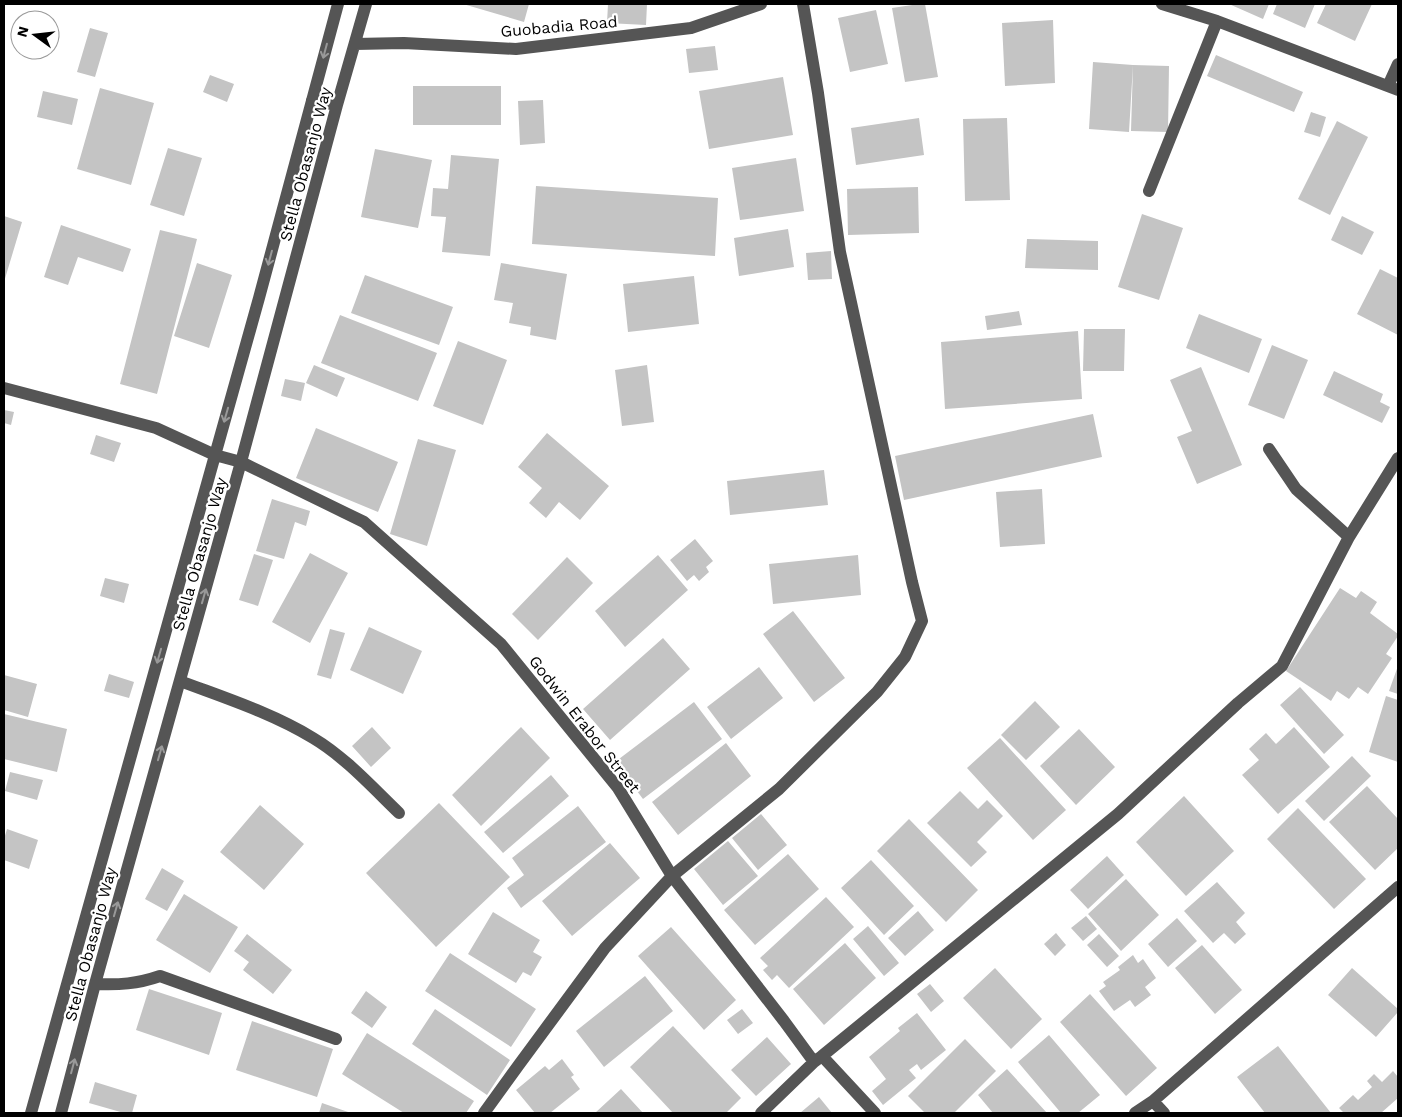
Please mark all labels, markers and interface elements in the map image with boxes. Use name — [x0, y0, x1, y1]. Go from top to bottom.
north arrow — [10, 10, 60, 60]
street label: Guobadia Road — [500, 12, 618, 41]
text: N — [13, 25, 32, 39]
one-way arrow — [320, 42, 330, 58]
street label: Stella Obasanjo Way — [276, 84, 335, 243]
one-way arrow — [264, 250, 274, 266]
one-way arrow — [221, 407, 231, 423]
street label: Stella Obasanjo Way — [168, 474, 231, 633]
one-way arrow — [199, 589, 209, 605]
one-way arrow — [153, 647, 163, 663]
street label: Godwin Erabor Street — [525, 652, 644, 797]
one-way arrow — [156, 745, 165, 761]
street label: Stella Obasanjo Way — [61, 864, 120, 1023]
one-way arrow — [112, 902, 121, 918]
one-way arrow — [69, 1059, 79, 1075]

